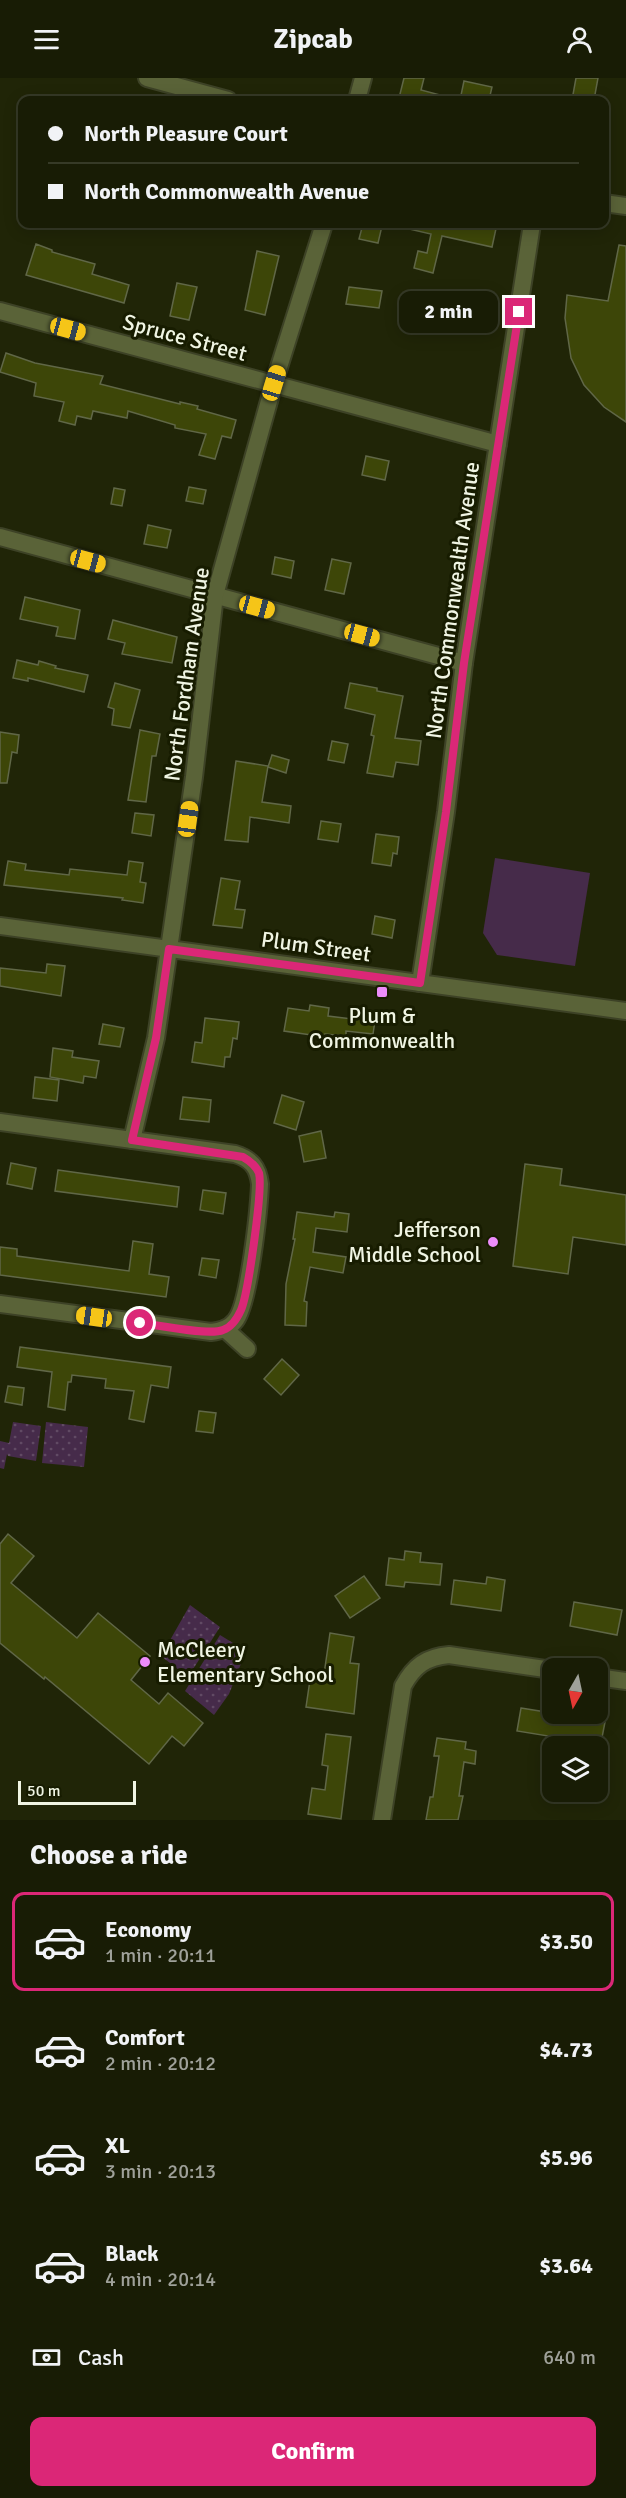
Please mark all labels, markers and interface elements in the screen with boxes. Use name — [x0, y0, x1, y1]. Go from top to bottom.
icon: menu — [30, 23, 63, 56]
text: Zipcab — [273, 23, 353, 56]
icon: person — [563, 23, 596, 56]
text: North Pleasure Court — [84, 120, 288, 147]
text: North Commonwealth Avenue — [84, 178, 369, 205]
callout: 2 min — [399, 291, 498, 333]
route end — [505, 298, 532, 325]
text: 2 min — [424, 299, 473, 324]
street label: Spruce Street — [120, 308, 250, 367]
car — [48, 316, 88, 342]
car — [260, 363, 288, 403]
street label: North Commonwealth Avenue — [420, 460, 485, 740]
car — [68, 548, 108, 574]
street label: North Fordham Avenue — [158, 565, 215, 783]
car — [237, 594, 277, 620]
car — [342, 622, 382, 648]
car — [177, 800, 199, 838]
street label: Plum Street — [259, 925, 373, 968]
marker: Plum & Commonwealth — [375, 985, 389, 999]
place label: Plum & Commonwealth — [309, 1002, 455, 1054]
place label: Jefferson Middle School — [348, 1216, 481, 1268]
marker: Jefferson Middle School — [486, 1235, 500, 1249]
car — [75, 1306, 113, 1328]
route start — [126, 1309, 153, 1336]
place label: McCleery Elementary School — [157, 1636, 334, 1688]
marker: McCleery Elementary School — [138, 1655, 152, 1669]
north arrow — [542, 1658, 608, 1724]
map controls — [542, 1658, 608, 1802]
button: layers — [542, 1736, 608, 1802]
scale bar — [18, 1778, 136, 1806]
text: 50 m — [27, 1781, 61, 1801]
text: Choose a ride — [30, 1839, 188, 1872]
icon: car — [33, 1915, 87, 1969]
text: Economy — [105, 1916, 191, 1943]
text: $3.50 — [539, 1928, 593, 1955]
text: 1 min · 20:11 — [105, 1943, 216, 1968]
icon: car — [33, 2023, 87, 2077]
text: Comfort — [105, 2024, 185, 2051]
text: $4.73 — [539, 2036, 593, 2063]
text: 2 min · 20:12 — [105, 2051, 216, 2076]
icon: car — [33, 2131, 87, 2185]
text: XL — [105, 2132, 130, 2159]
text: $5.96 — [539, 2144, 593, 2171]
text: 3 min · 20:13 — [105, 2159, 216, 2184]
icon: car — [33, 2239, 87, 2293]
text: Black — [105, 2240, 159, 2267]
text: $3.64 — [539, 2252, 593, 2279]
text: 4 min · 20:14 — [105, 2267, 216, 2292]
icon: cash — [30, 2341, 63, 2374]
text: Cash — [78, 2344, 124, 2371]
text: 640 m — [543, 2345, 596, 2370]
button: Confirm — [30, 2417, 596, 2486]

